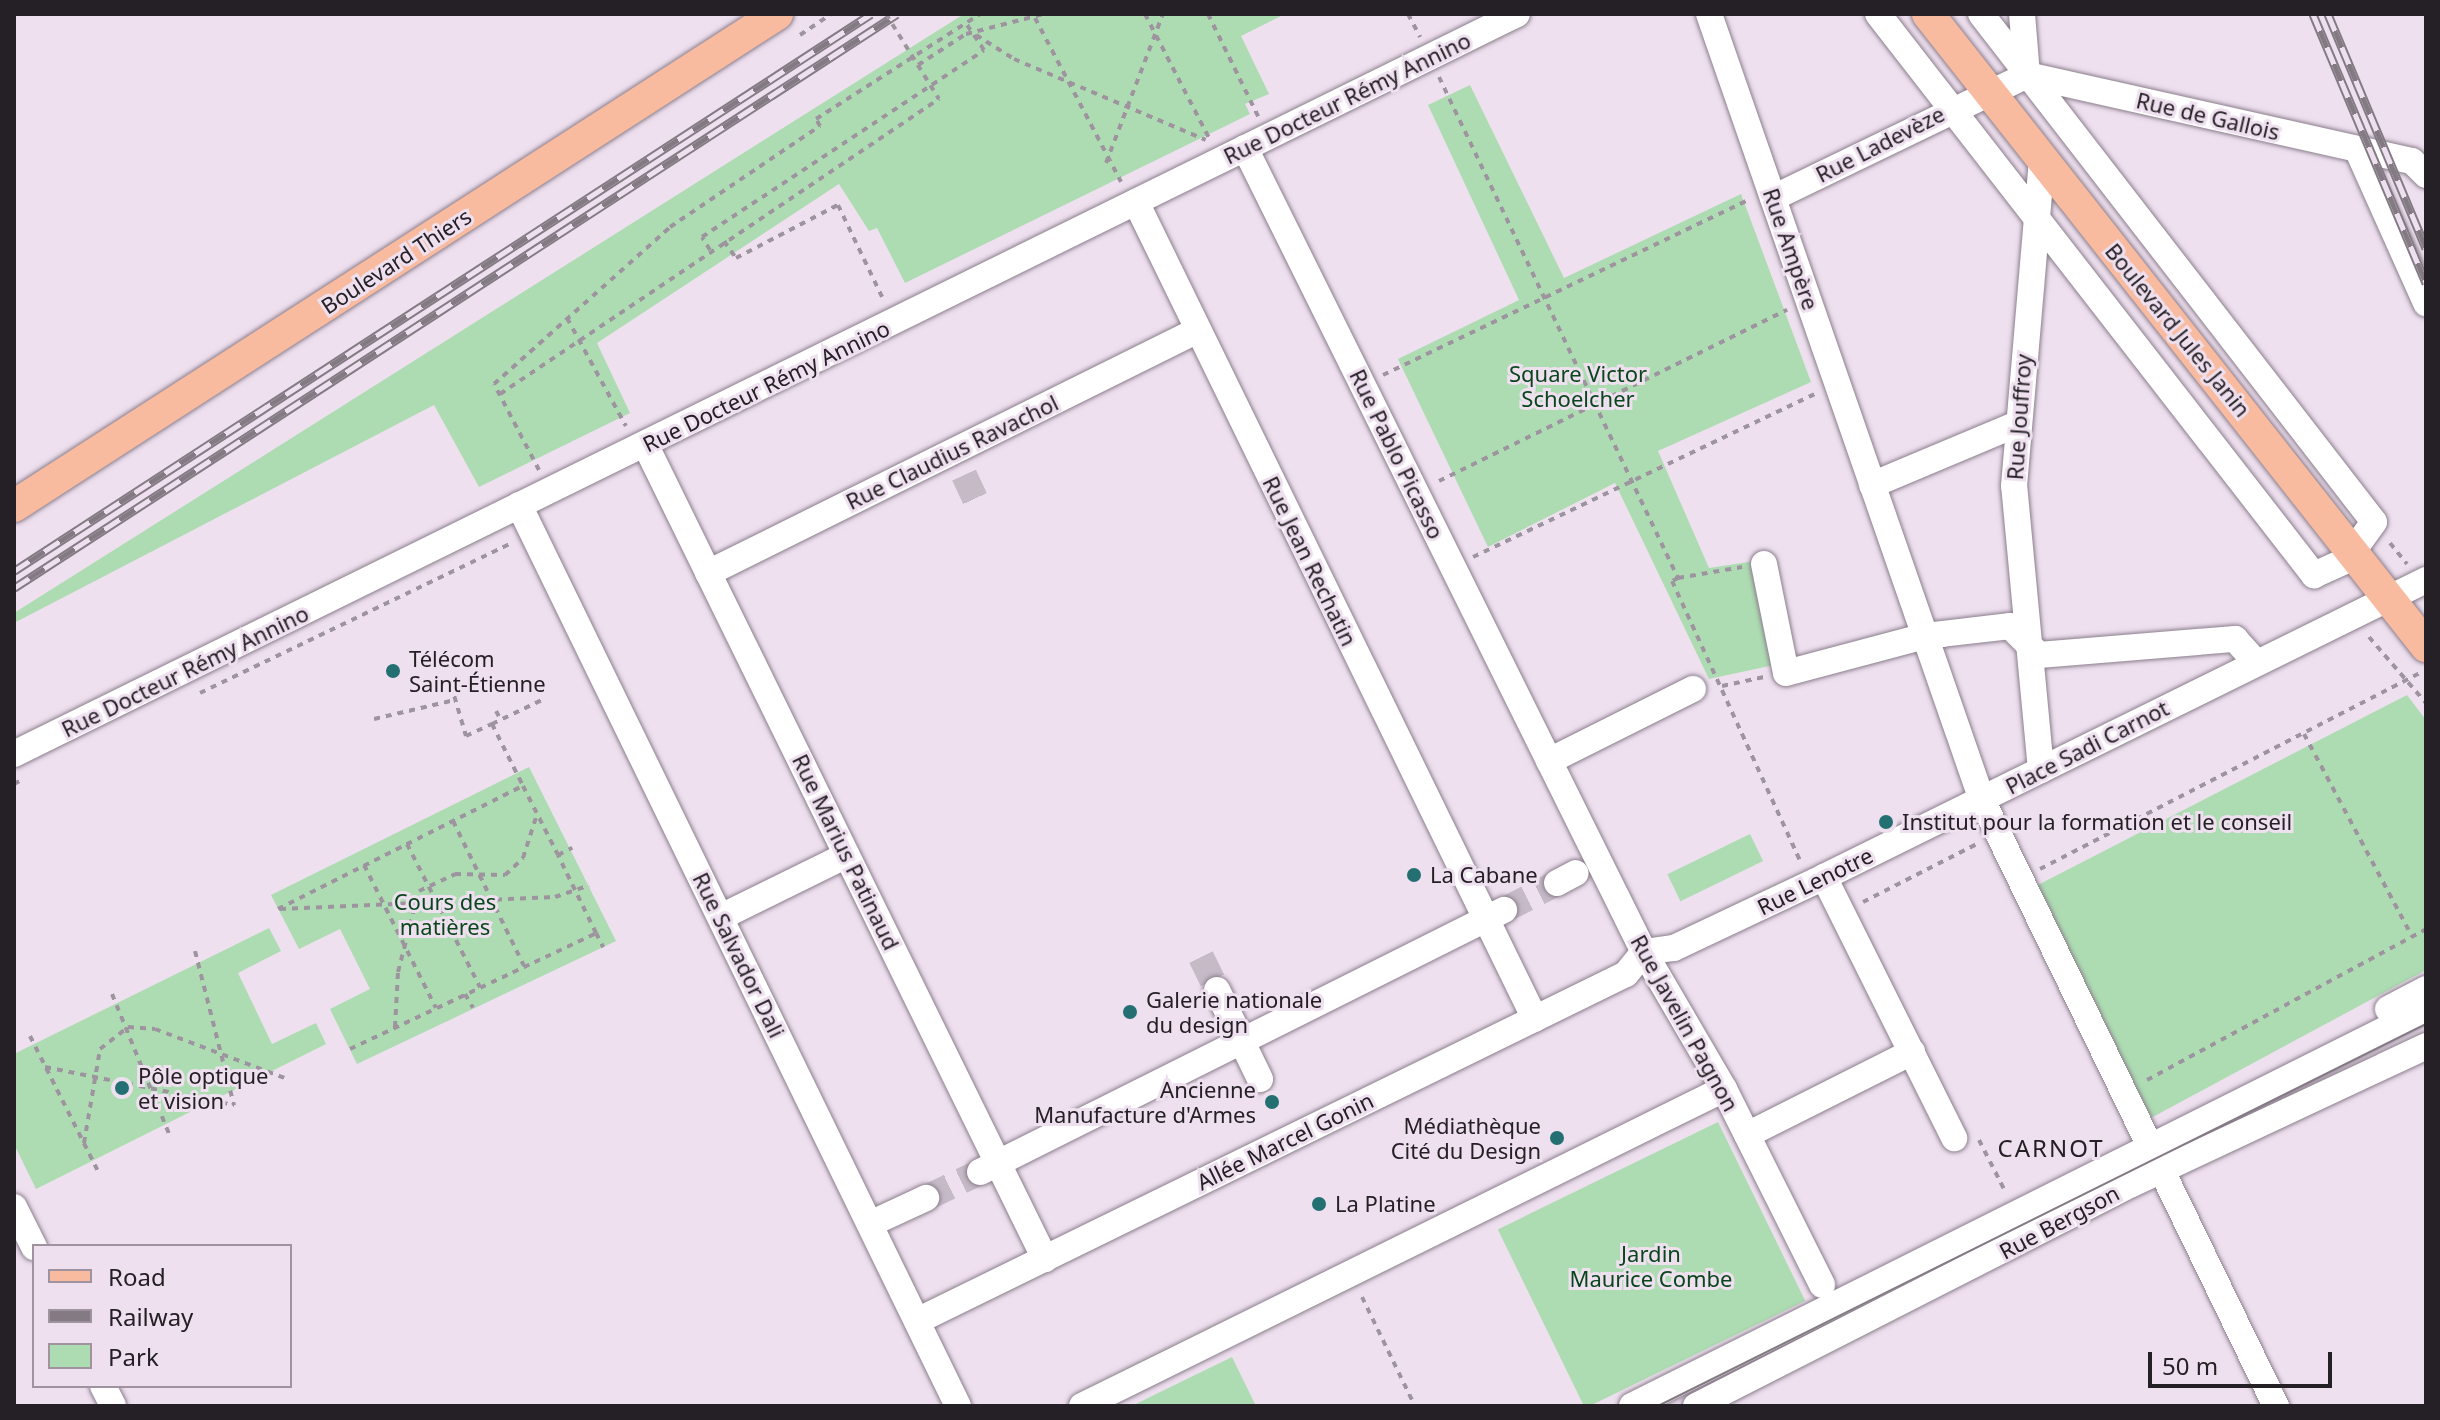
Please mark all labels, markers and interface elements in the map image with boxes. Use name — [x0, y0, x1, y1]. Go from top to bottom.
street label: Rue Docteur Rémy Annino — [1219, 27, 1475, 169]
street label: Rue de Gallois — [2134, 87, 2282, 145]
street label: Rue Ladevèze — [1811, 100, 1949, 188]
street label: Rue Ampère — [1758, 185, 1824, 313]
street label: Boulevard Thiers — [316, 203, 476, 319]
street label: Boulevard Jules Janin — [2100, 238, 2256, 422]
street label: Rue Docteur Rémy Annino — [638, 315, 894, 457]
street label: Rue Jouffroy — [2001, 353, 2037, 481]
park label: Square Victor Schoelcher — [1509, 360, 1647, 412]
street label: Rue Pablo Picasso — [1344, 365, 1450, 543]
street label: Rue Claudius Ravachol — [842, 389, 1062, 515]
street label: Rue Jean Rechatin — [1258, 472, 1362, 650]
street label: Rue Docteur Rémy Annino — [57, 600, 313, 742]
place label: Télécom Saint-Étienne — [409, 645, 546, 696]
marker: Télécom Saint-Étienne — [384, 662, 402, 680]
street label: Place Sadi Carnot — [2001, 694, 2173, 800]
street label: Rue Marius Patinaud — [787, 750, 905, 954]
place label: Institut pour la formation et le conseil — [1902, 809, 2292, 835]
marker: Institut pour la formation et le conseil — [1877, 813, 1895, 831]
street label: Rue Lenotre — [1753, 842, 1877, 920]
place label: La Cabane — [1430, 862, 1538, 888]
marker: La Cabane — [1405, 866, 1423, 884]
street label: Rue Salvador Dali — [688, 868, 790, 1042]
park label: Cours des matières — [394, 888, 496, 940]
street label: Rue Javelin Pagnon — [1626, 930, 1744, 1116]
place label: Galerie nationale du design — [1146, 986, 1322, 1038]
marker: Galerie nationale du design — [1121, 1003, 1139, 1021]
place label: Pôle optique et vision — [138, 1062, 268, 1114]
place label: Ancienne Manufacture d'Armes — [1034, 1076, 1256, 1128]
marker: Pôle optique et vision — [113, 1079, 131, 1097]
street label: Allée Marcel Gonin — [1192, 1087, 1378, 1195]
marker: Ancienne Manufacture d'Armes — [1263, 1093, 1281, 1111]
place label: Médiathèque Cité du Design — [1391, 1112, 1541, 1164]
marker: Médiathèque Cité du Design — [1548, 1129, 1566, 1147]
district label: CARNOT — [1997, 1134, 2105, 1162]
street label: Rue Bergson — [1995, 1179, 2123, 1265]
place label: La Platine — [1335, 1191, 1436, 1217]
marker: La Platine — [1310, 1195, 1328, 1213]
park label: Jardin Maurice Combe — [1569, 1240, 1733, 1292]
legend — [32, 1244, 292, 1388]
text: Road — [108, 1260, 166, 1293]
text: Railway — [108, 1300, 193, 1333]
scale bar — [2152, 1336, 2336, 1386]
text: Park — [108, 1340, 159, 1373]
text: 50 m — [2162, 1349, 2218, 1382]

